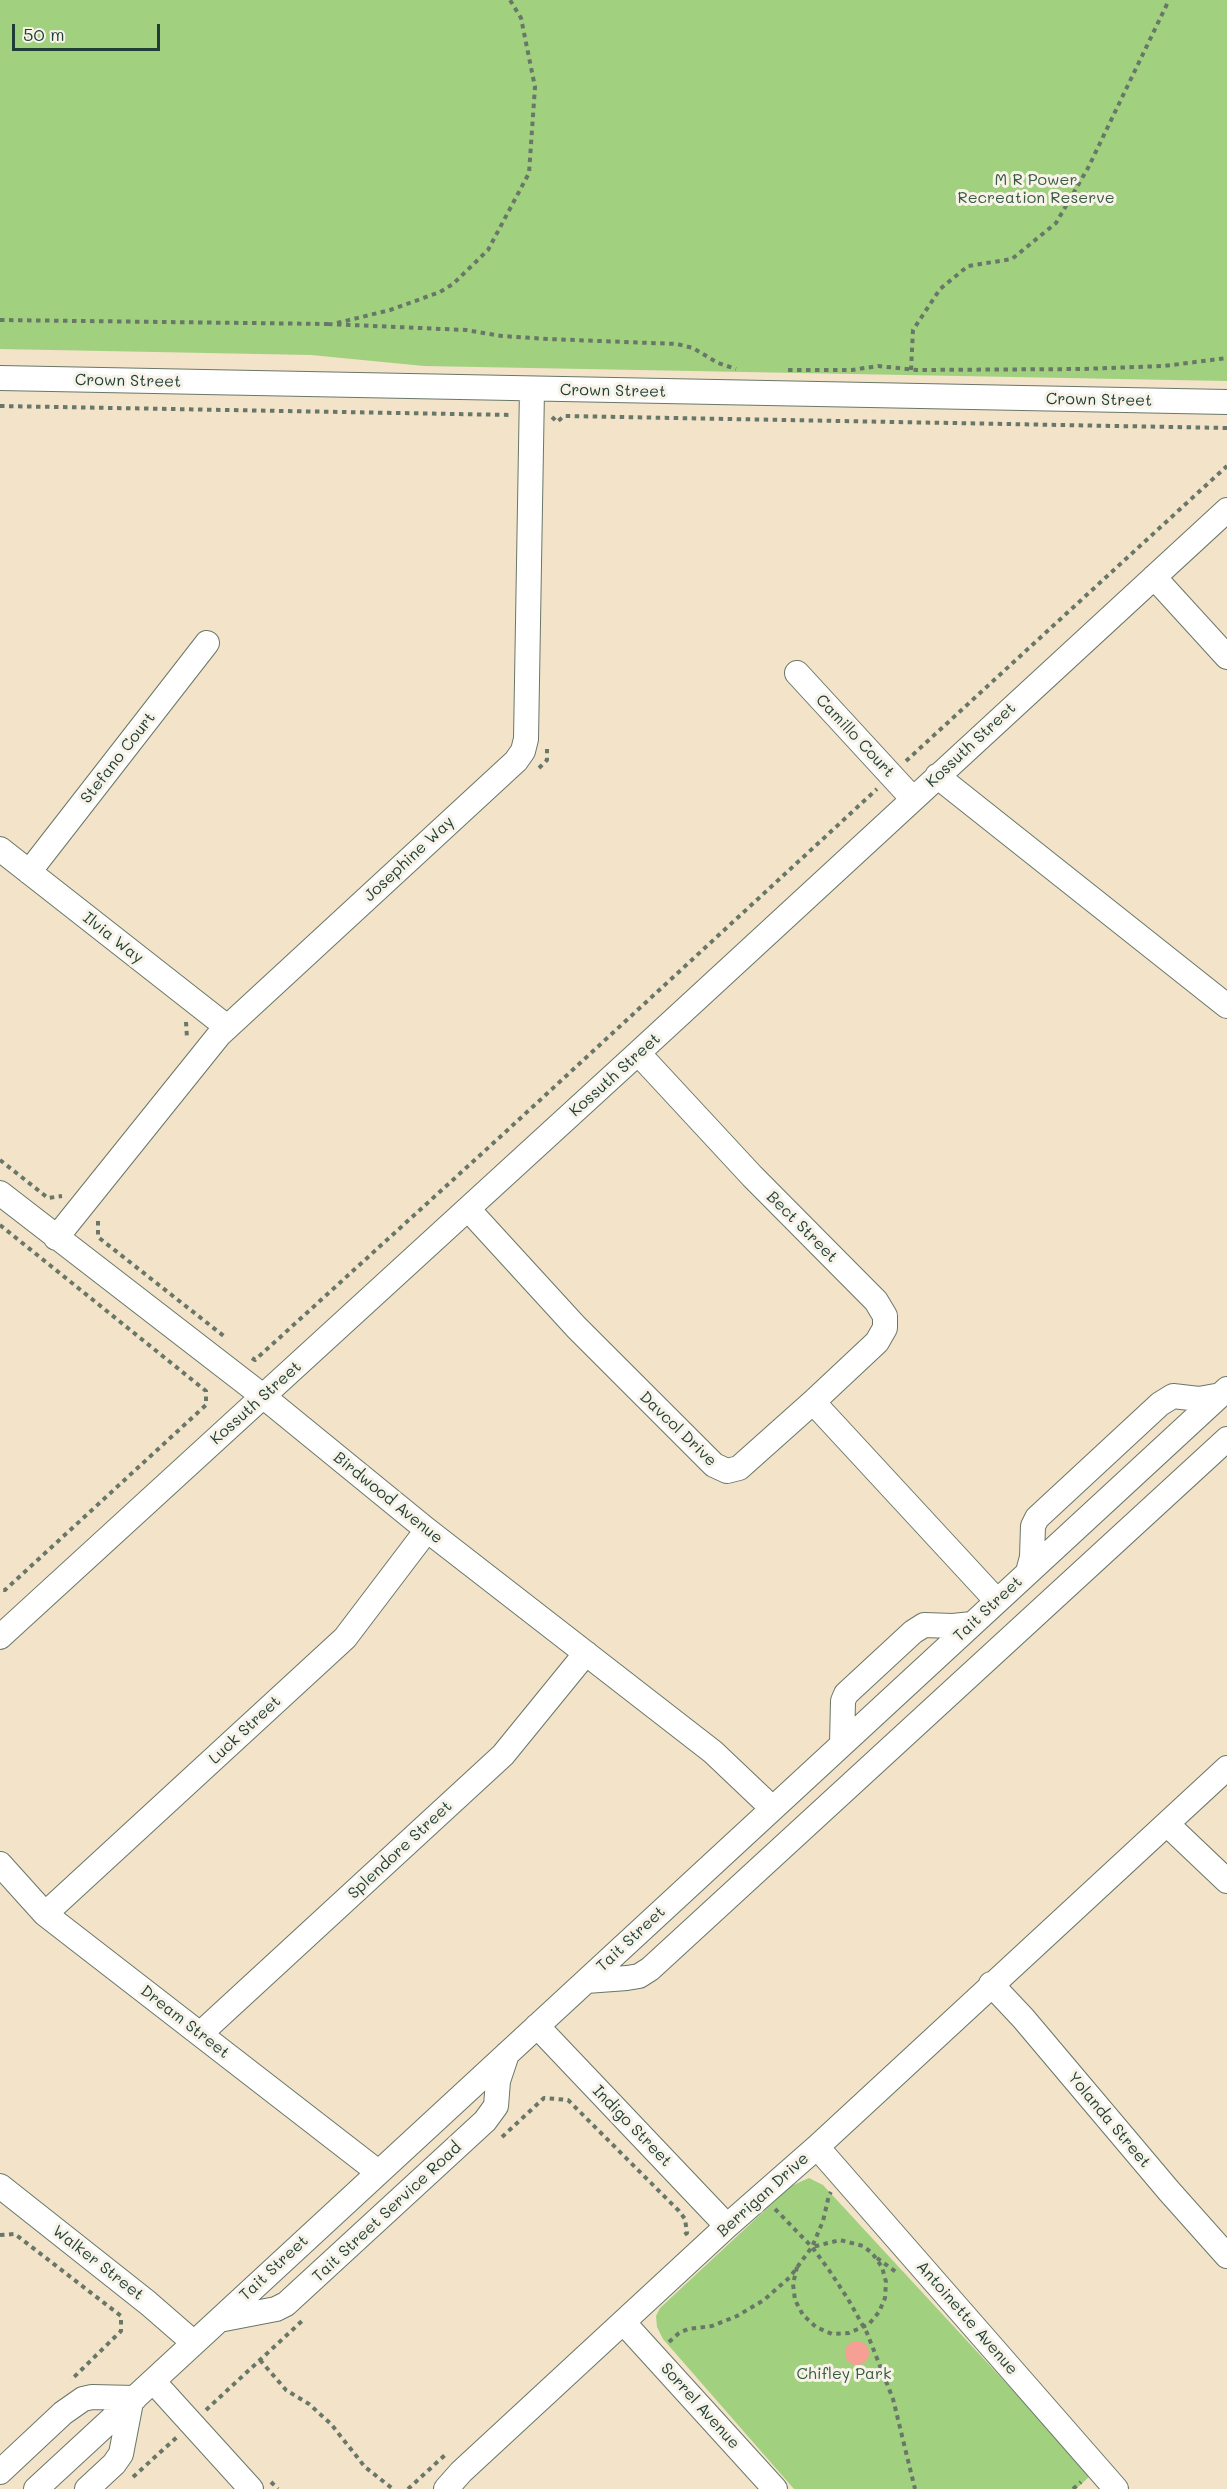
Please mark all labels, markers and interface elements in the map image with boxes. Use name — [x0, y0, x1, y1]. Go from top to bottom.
scale bar — [15, 12, 164, 50]
text: 50 m — [23, 22, 65, 46]
park label: M R Power Recreation Reserve — [957, 170, 1115, 208]
street label: Crown Street — [75, 370, 181, 392]
street label: Crown Street — [560, 380, 666, 402]
street label: Crown Street — [1046, 389, 1152, 411]
street label: Camillo Court — [812, 691, 898, 781]
street label: Kossuth Street — [922, 699, 1020, 791]
street label: Stefano Court — [76, 709, 160, 807]
street label: Josephine Way — [360, 812, 458, 906]
street label: Ilvia Way — [79, 908, 147, 968]
street label: Kossuth Street — [566, 1029, 664, 1121]
street label: Bect Street — [763, 1188, 841, 1266]
street label: Kossuth Street — [207, 1357, 305, 1449]
street label: Davcol Drive — [635, 1387, 721, 1471]
street label: Birdwood Avenue — [329, 1448, 447, 1548]
street label: Tait Street — [950, 1572, 1026, 1646]
street label: Luck Street — [205, 1692, 285, 1768]
street label: Splendore Street — [344, 1797, 456, 1903]
street label: Tait Street — [593, 1902, 669, 1976]
street label: Dream Street — [137, 1981, 233, 2063]
street label: Yolanda Street — [1063, 2068, 1155, 2172]
street label: Indigo Street — [588, 2081, 676, 2171]
street label: Tait Street Service Road — [309, 2138, 465, 2286]
street label: Berrigan Drive — [713, 2149, 813, 2241]
street label: Walker Street — [49, 2221, 147, 2305]
street label: Tait Street — [236, 2231, 312, 2305]
street label: Antoinette Avenue — [912, 2257, 1022, 2379]
street label: Sorrel Avenue — [656, 2359, 744, 2453]
park label: Chifley Park — [796, 2364, 892, 2384]

